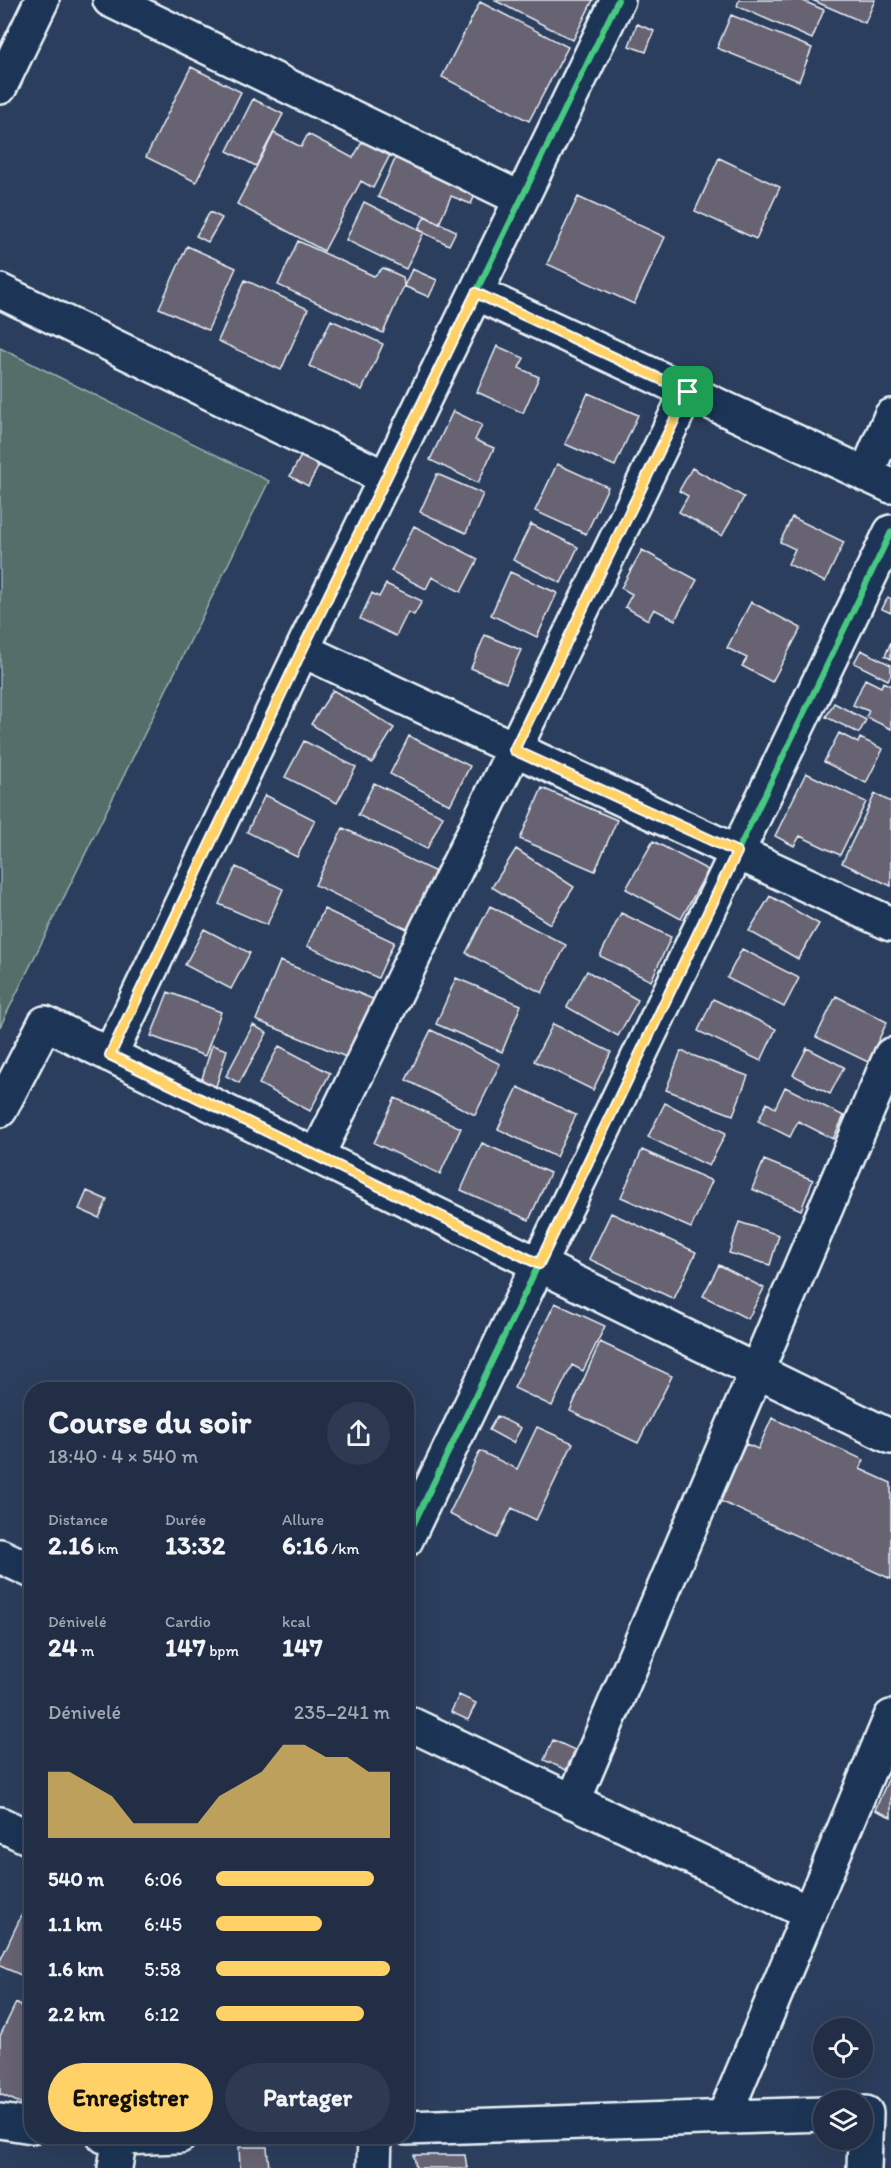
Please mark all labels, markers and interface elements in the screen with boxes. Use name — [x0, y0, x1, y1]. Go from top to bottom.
pin — [662, 366, 713, 417]
icon: arrive — [671, 375, 704, 408]
text: Course du soir — [48, 1402, 251, 1441]
button: share — [327, 1402, 390, 1465]
text: 18:40 · 4 × 540 m — [48, 1444, 198, 1468]
text: Distance — [48, 1510, 108, 1529]
text: Durée — [165, 1510, 206, 1529]
text: Allure — [282, 1510, 324, 1529]
text: 2.16 — [48, 1529, 94, 1561]
text: 13:32 — [165, 1529, 225, 1561]
text: 6:16 — [282, 1529, 328, 1561]
text: km — [94, 1539, 119, 1558]
text: /km — [328, 1539, 359, 1558]
text: Dénivelé — [48, 1612, 107, 1631]
text: Cardio — [165, 1612, 211, 1631]
text: kcal — [282, 1612, 310, 1631]
text: 24 — [48, 1631, 77, 1663]
text: 147 — [165, 1631, 206, 1663]
text: 147 — [282, 1631, 323, 1663]
text: m — [77, 1641, 94, 1660]
text: bpm — [206, 1641, 239, 1660]
text: Dénivelé — [48, 1700, 121, 1724]
text: 235–241 m — [294, 1700, 390, 1724]
text: 540 m — [48, 1867, 104, 1891]
text: 6:06 — [144, 1867, 182, 1891]
text: 1.1 km — [48, 1912, 102, 1936]
text: 6:45 — [144, 1912, 182, 1936]
text: 1.6 km — [48, 1957, 104, 1981]
text: 5:58 — [144, 1957, 181, 1981]
text: 2.2 km — [48, 2002, 105, 2026]
text: 6:12 — [144, 2002, 179, 2026]
map controls — [813, 2018, 873, 2150]
button: locate — [813, 2018, 873, 2078]
button: Enregistrer — [48, 2063, 213, 2132]
button: Partager — [225, 2063, 390, 2132]
button: layers — [813, 2090, 873, 2150]

